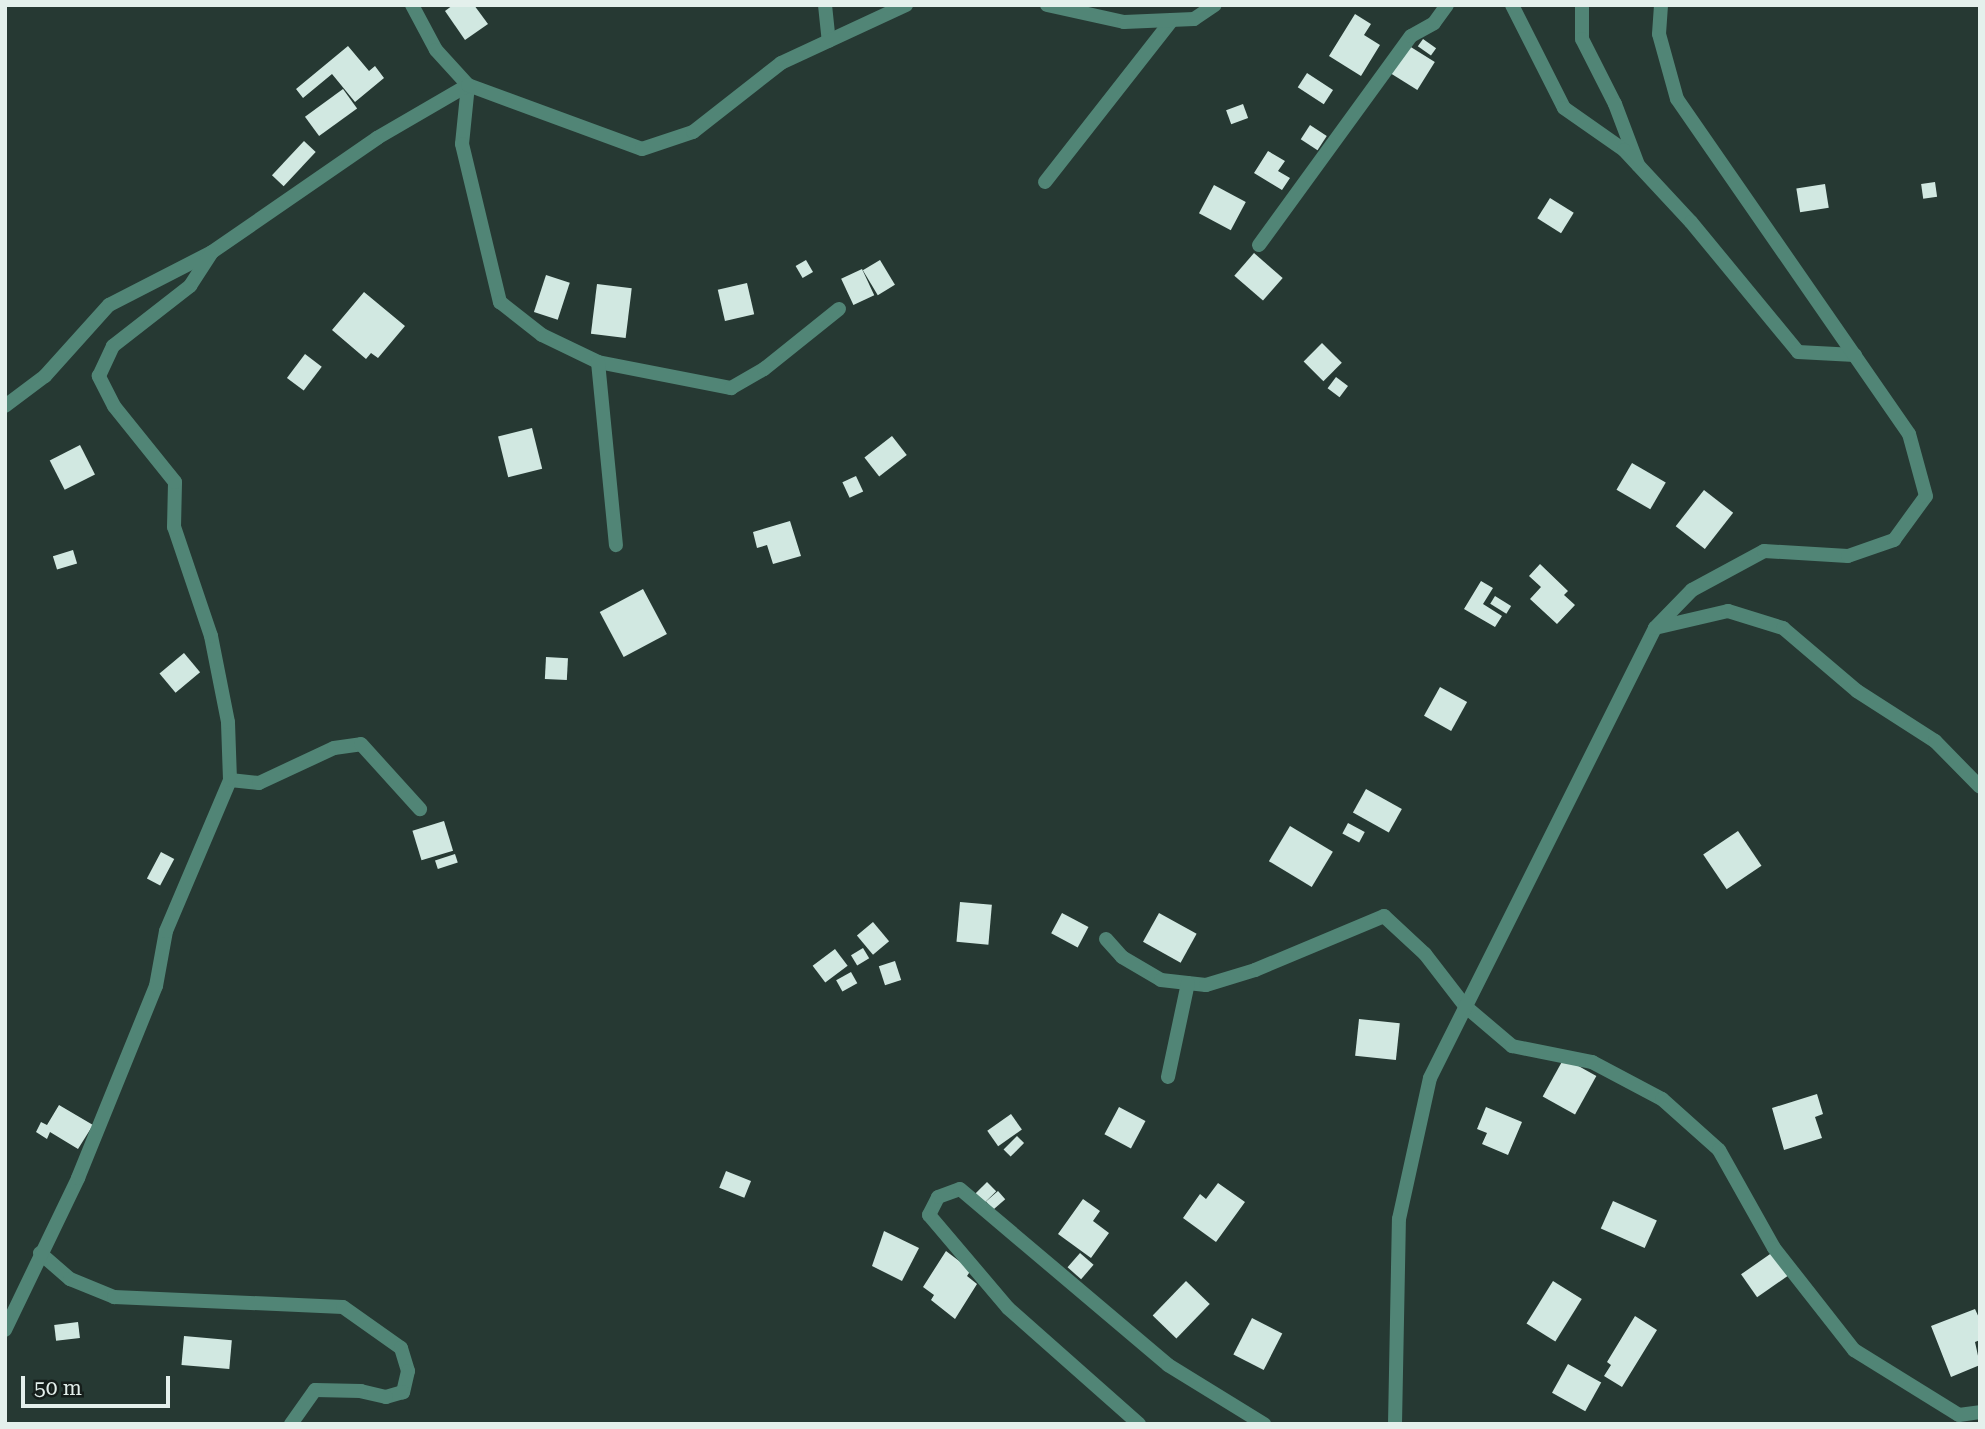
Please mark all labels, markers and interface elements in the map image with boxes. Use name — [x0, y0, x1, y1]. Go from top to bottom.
scale bar — [24, 1362, 173, 1406]
text: 50 m — [34, 1376, 82, 1400]

